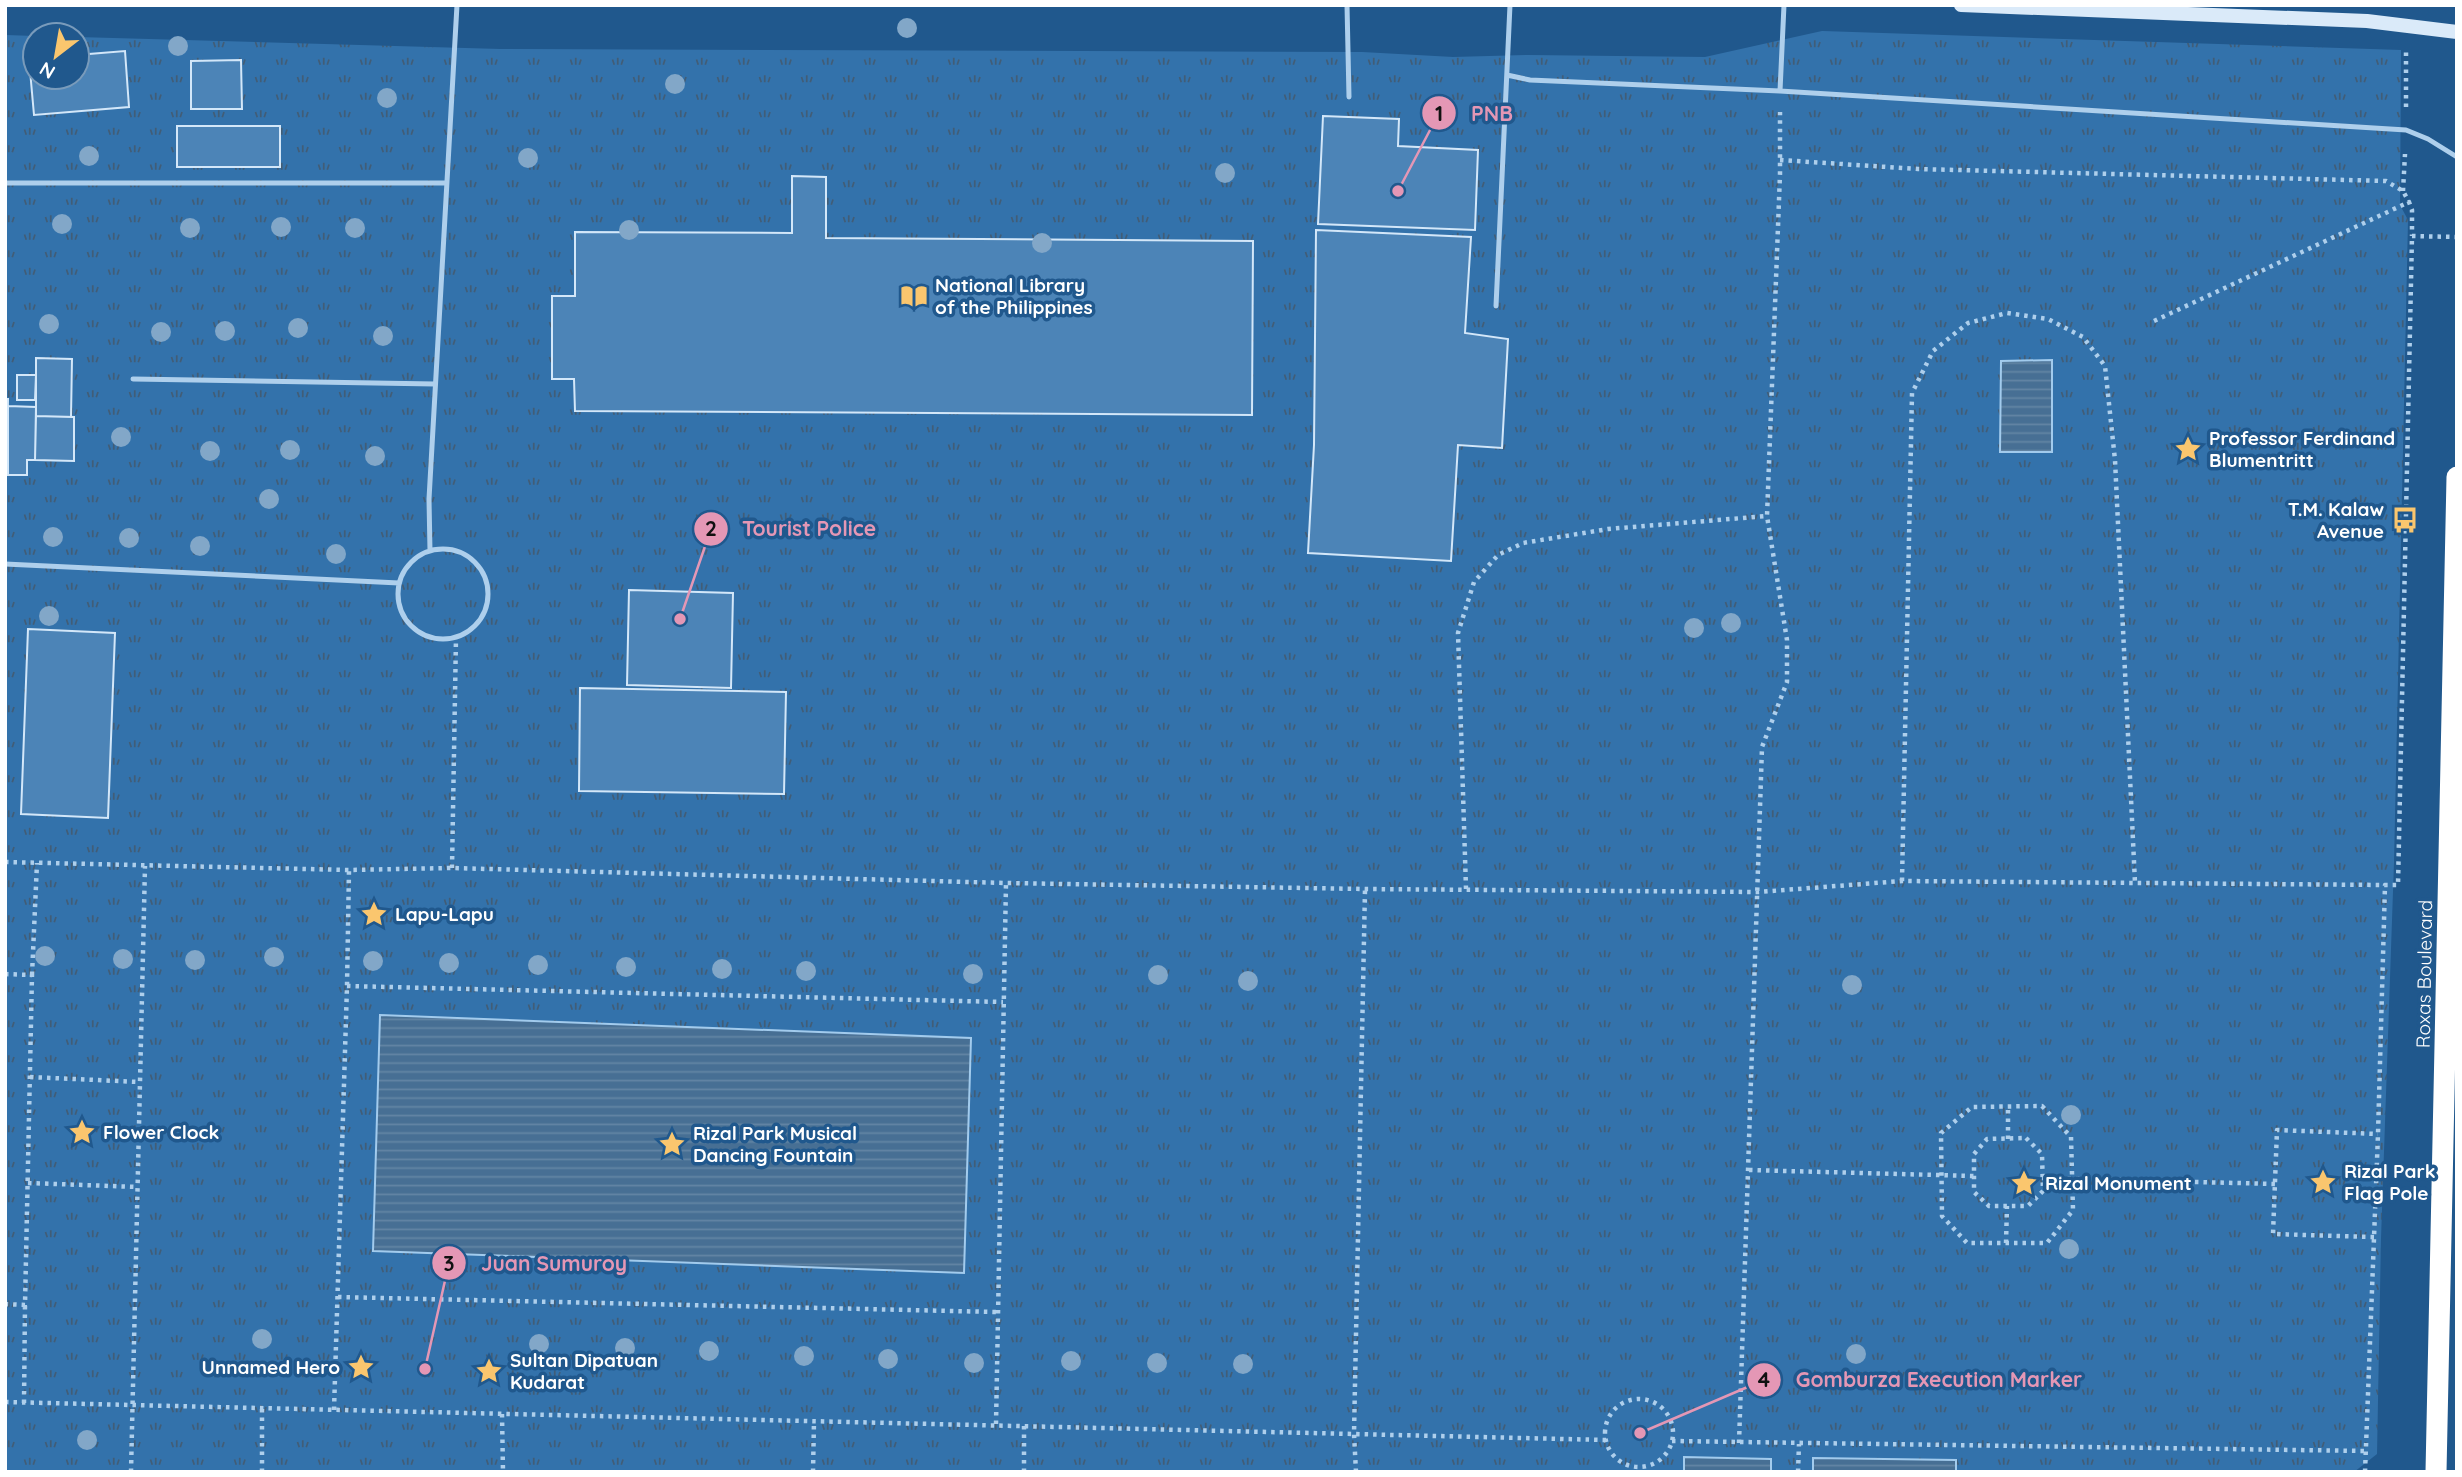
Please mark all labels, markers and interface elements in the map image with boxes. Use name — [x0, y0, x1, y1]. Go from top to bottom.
north arrow — [21, 21, 91, 91]
text: N — [35, 57, 59, 84]
callout: PNB — [1422, 92, 1526, 134]
text: 1 — [1435, 100, 1443, 126]
text: PNB — [1471, 100, 1513, 126]
place label: National Library of the Philippines — [935, 273, 1093, 319]
library icon: National Library of the Philippines — [899, 281, 929, 311]
place label: Professor Ferdinand Blumentritt — [2209, 426, 2395, 472]
place icon: Professor Ferdinand Blumentritt — [2173, 434, 2203, 464]
place label: T.M. Kalaw Avenue — [2288, 497, 2384, 543]
bus stop icon: T.M. Kalaw Avenue — [2390, 505, 2420, 535]
callout: Tourist Police — [693, 508, 890, 550]
text: 2 — [705, 515, 717, 541]
text: Tourist Police — [742, 515, 876, 541]
place icon: Lapu-Lapu — [359, 899, 389, 929]
street label: Roxas Boulevard — [2411, 900, 2437, 1048]
place label: Lapu-Lapu — [395, 902, 494, 926]
place icon: Flower Clock — [67, 1117, 97, 1147]
place label: Flower Clock — [103, 1120, 219, 1144]
place label: Rizal Park Musical Dancing Fountain — [693, 1121, 857, 1167]
place icon: Rizal Park Musical Dancing Fountain — [657, 1129, 687, 1159]
place label: Rizal Park Flag Pole — [2344, 1159, 2436, 1205]
place icon: Rizal Park Flag Pole — [2308, 1167, 2338, 1197]
place icon: Rizal Monument — [2009, 1168, 2039, 1198]
place label: Rizal Monument — [2045, 1171, 2192, 1195]
callout: Juan Sumuroy — [432, 1242, 641, 1284]
text: 3 — [443, 1250, 455, 1276]
text: Juan Sumuroy — [481, 1250, 627, 1276]
place label: Sultan Dipatuan Kudarat — [510, 1348, 658, 1394]
place icon: Unnamed Hero — [346, 1352, 376, 1382]
place label: Unnamed Hero — [201, 1355, 340, 1379]
place icon: Sultan Dipatuan Kudarat — [474, 1356, 504, 1386]
callout: Gomburza Execution Marker — [1747, 1359, 2096, 1401]
text: 4 — [1758, 1366, 1770, 1392]
text: Gomburza Execution Marker — [1796, 1366, 2082, 1392]

